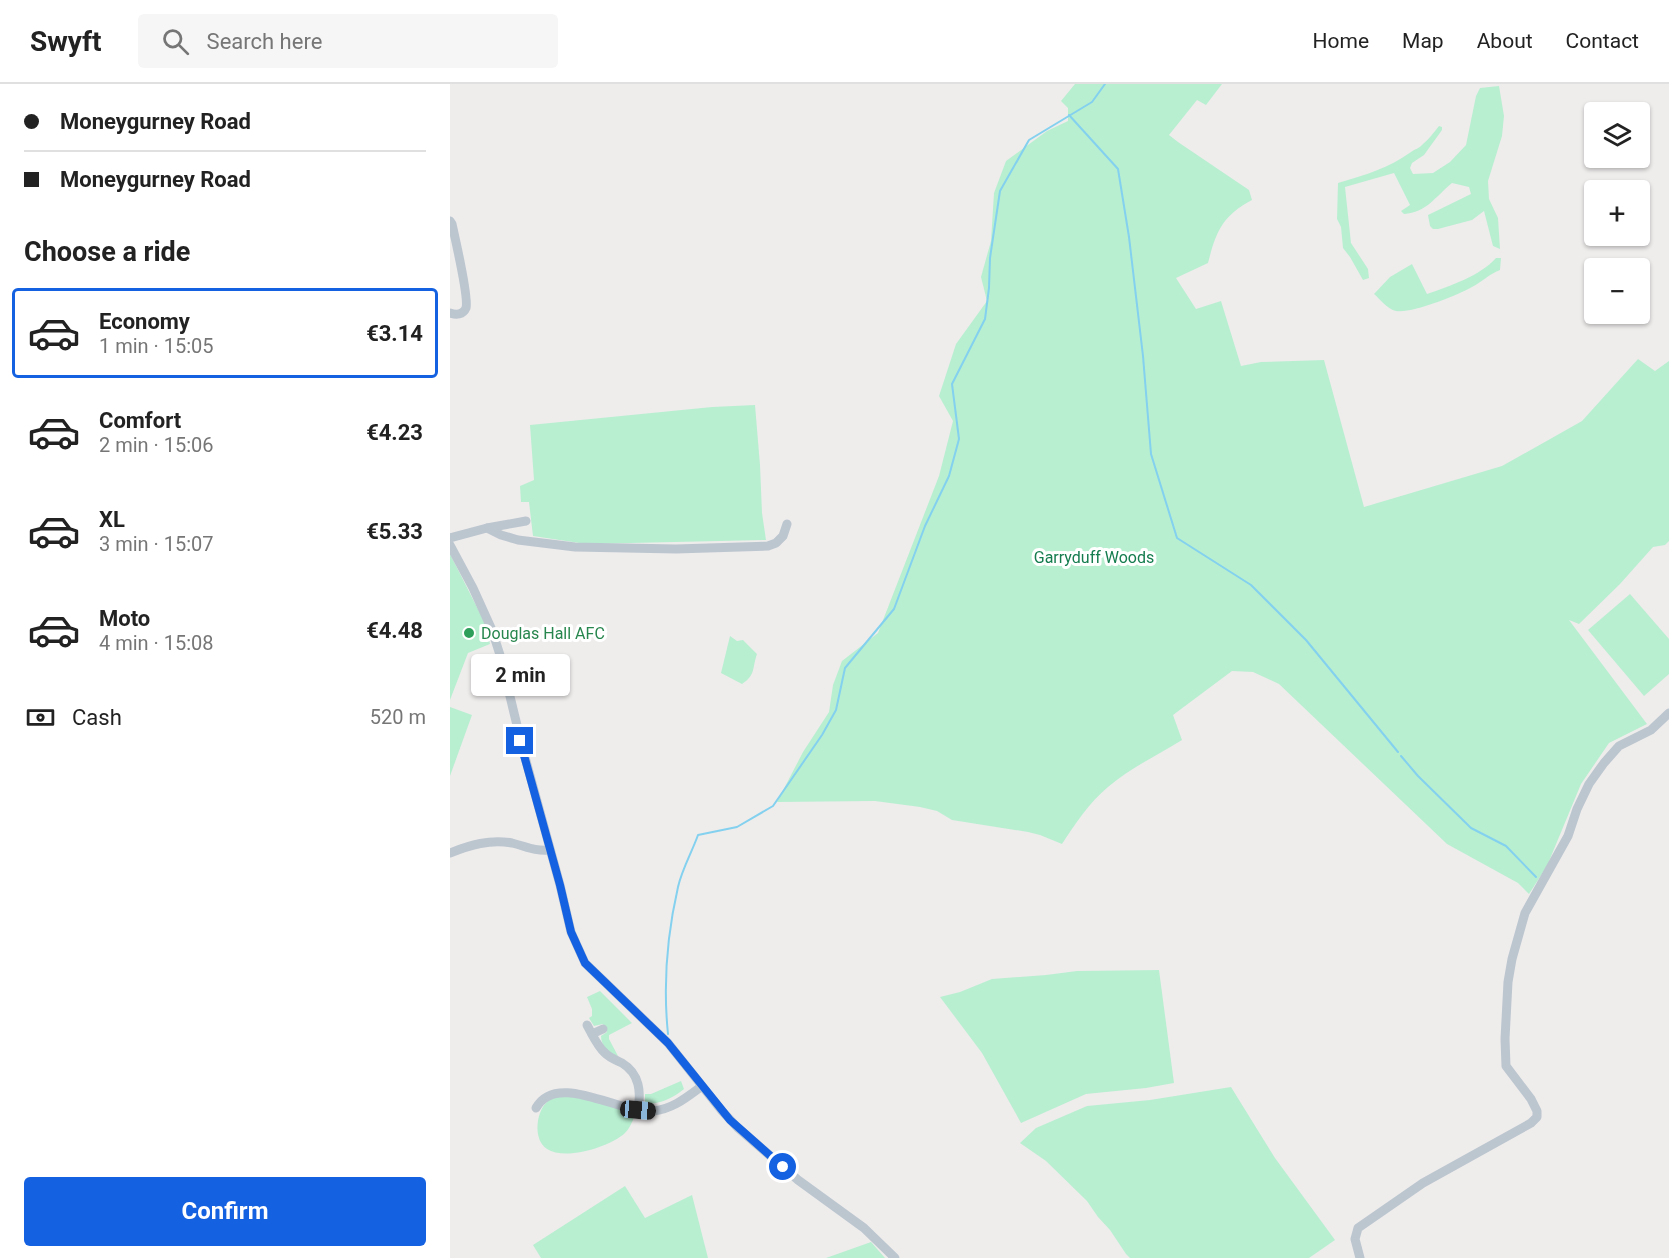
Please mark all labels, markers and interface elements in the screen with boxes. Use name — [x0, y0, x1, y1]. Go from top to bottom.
search box — [138, 14, 558, 68]
text: Swyft — [30, 25, 102, 58]
icon: search — [159, 25, 192, 58]
text: Search here — [207, 29, 322, 54]
text: Home — [1313, 29, 1369, 53]
text: Map — [1402, 29, 1444, 53]
text: About — [1477, 29, 1533, 53]
text: Contact — [1566, 29, 1639, 53]
map controls — [1584, 102, 1650, 324]
button: layers — [1584, 102, 1650, 168]
text: Moneygurney Road — [60, 109, 251, 134]
text: Moneygurney Road — [60, 167, 251, 192]
button: + — [1584, 180, 1650, 246]
text: Choose a ride — [24, 236, 190, 268]
button: − — [1584, 258, 1650, 324]
icon: car — [27, 306, 81, 360]
text: Economy — [99, 309, 190, 334]
text: €3.14 — [366, 321, 423, 346]
text: 1 min · 15:05 — [99, 334, 214, 358]
icon: car — [27, 405, 81, 459]
text: Comfort — [99, 408, 181, 433]
text: €4.23 — [366, 420, 423, 445]
text: 2 min · 15:06 — [99, 433, 214, 457]
icon: car — [27, 504, 81, 558]
text: XL — [99, 507, 125, 532]
text: €5.33 — [366, 519, 423, 544]
text: 3 min · 15:07 — [99, 532, 214, 556]
park label: Garryduff Woods — [1034, 548, 1154, 567]
icon: car — [27, 603, 81, 657]
text: Moto — [99, 606, 150, 631]
text: €4.48 — [366, 618, 423, 643]
place label: Douglas Hall AFC — [481, 624, 605, 643]
marker: Douglas Hall AFC — [462, 626, 476, 640]
text: 4 min · 15:08 — [99, 631, 214, 655]
callout: 2 min — [470, 654, 569, 696]
text: 2 min — [495, 663, 546, 687]
icon: cash — [24, 701, 57, 734]
text: Cash — [72, 705, 122, 730]
text: 520 m — [370, 705, 426, 729]
route end — [506, 727, 533, 754]
car — [619, 1099, 657, 1121]
route start — [769, 1153, 796, 1180]
button: Confirm — [24, 1177, 426, 1246]

